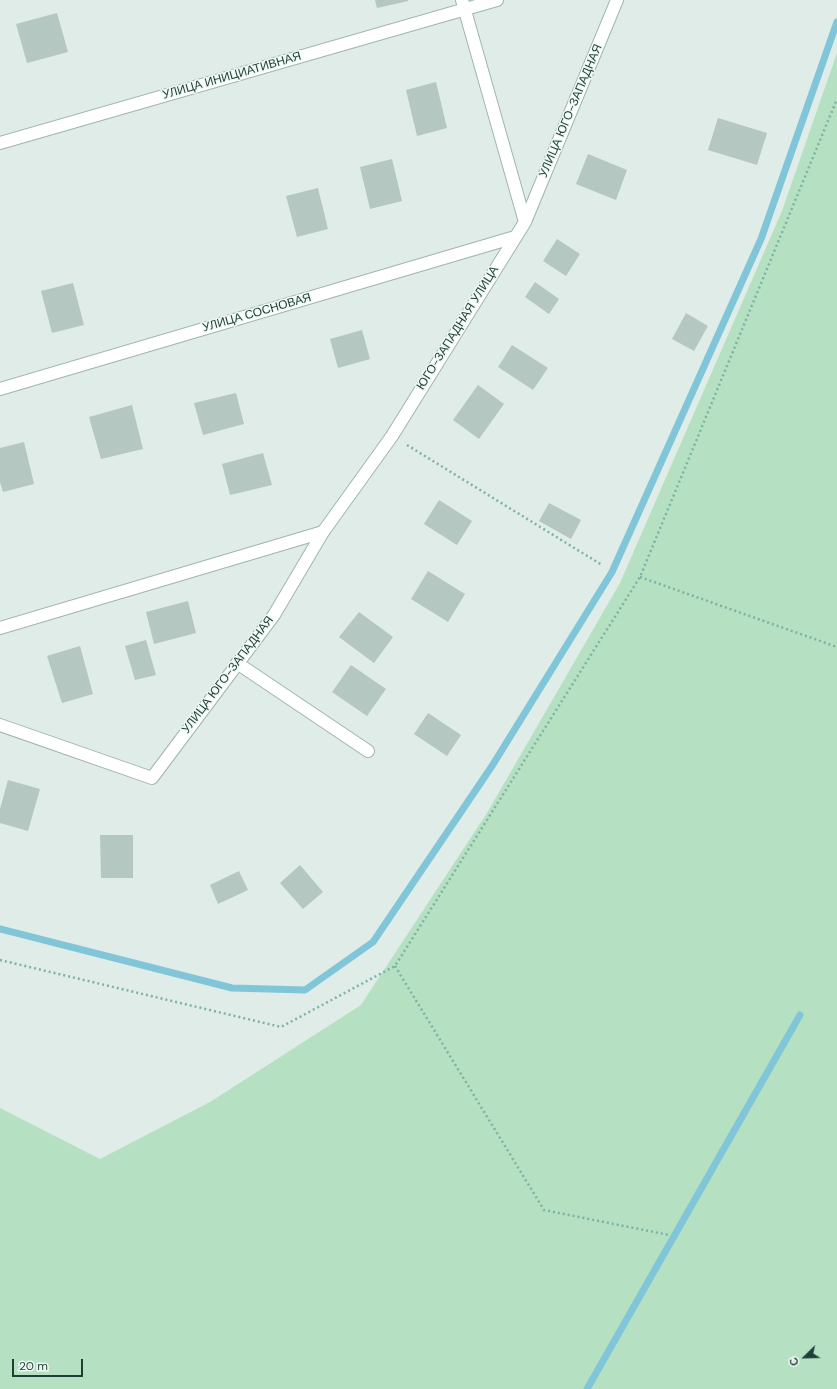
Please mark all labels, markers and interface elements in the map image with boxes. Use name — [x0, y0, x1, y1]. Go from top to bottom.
street label: УЛИЦА ЮГО-ЗАПАДНАЯ — [536, 42, 606, 180]
street label: УЛИЦА ИНИЦИАТИВНАЯ — [161, 49, 303, 103]
street label: ЮГО-ЗАПАДНАЯ УЛИЦА — [414, 263, 502, 393]
street label: УЛИЦА СОСНОВАЯ — [201, 291, 313, 335]
street label: УЛИЦА ЮГО-ЗАПАДНАЯ — [179, 613, 277, 737]
north arrow — [785, 1337, 825, 1377]
scale bar — [14, 1351, 85, 1377]
text: С — [786, 1355, 802, 1368]
text: 20 m — [19, 1358, 48, 1374]

